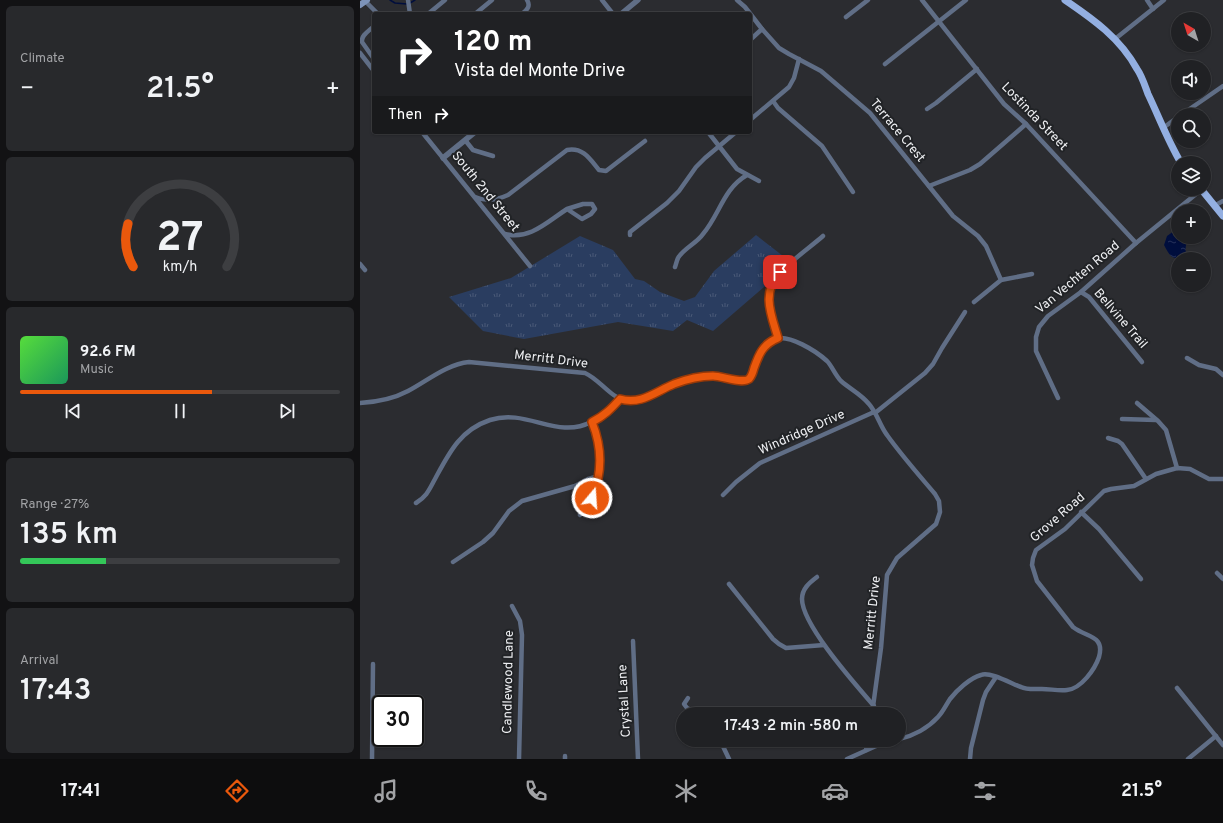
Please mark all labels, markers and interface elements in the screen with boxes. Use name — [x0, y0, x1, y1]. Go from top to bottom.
north arrow — [1171, 12, 1211, 52]
map controls — [1171, 12, 1211, 292]
text: 120 m — [454, 25, 532, 61]
icon: right — [388, 28, 440, 80]
text: Climate — [20, 51, 65, 67]
text: Vista del Monte Drive — [454, 60, 625, 83]
button: sound — [1171, 60, 1211, 100]
text: 21.5° — [146, 71, 214, 108]
text: − — [20, 76, 34, 103]
text: + — [326, 76, 340, 103]
street label: Lostinda Street — [997, 79, 1071, 155]
street label: Terrace Crest — [866, 96, 928, 166]
icon: right — [430, 104, 452, 126]
text: Then — [388, 106, 422, 125]
button: search — [1171, 108, 1211, 148]
street label: South 2nd Street — [448, 149, 522, 235]
button: layers — [1171, 156, 1211, 196]
button: + — [1171, 204, 1211, 244]
text: 27 — [156, 213, 204, 266]
street label: Van Vechten Road — [1033, 238, 1123, 318]
button: − — [1171, 252, 1211, 292]
pin — [763, 255, 797, 289]
text: km/h — [163, 257, 197, 275]
icon: arrive — [769, 261, 791, 283]
street label: Bellvine Trail — [1090, 286, 1150, 352]
text: 92.6 FM — [80, 343, 136, 362]
street label: Merritt Drive — [513, 348, 589, 372]
text: Music — [80, 362, 114, 378]
icon: previous — [62, 400, 84, 422]
icon: pause — [169, 400, 191, 422]
icon: next — [276, 400, 298, 422]
street label: Windridge Drive — [756, 407, 848, 459]
position arrow — [571, 477, 613, 519]
street label: Grove Road — [1027, 490, 1089, 546]
text: Range · 27% — [20, 497, 89, 513]
text: 135 km — [20, 517, 118, 554]
street label: Merritt Drive — [861, 575, 885, 651]
street label: Candlewood Lane — [500, 630, 518, 734]
text: Arrival — [20, 653, 59, 669]
street label: Crystal Lane — [615, 664, 635, 738]
text: 17:43 — [20, 673, 91, 710]
speed limit sign: 30 — [372, 695, 424, 747]
text: 17:43 · 2 min · 580 m — [724, 717, 858, 736]
icon: directions — [223, 777, 251, 805]
icon: music — [372, 777, 400, 805]
icon: phone — [522, 777, 550, 805]
icon: climate — [672, 777, 700, 805]
icon: car — [821, 777, 849, 805]
icon: filters — [971, 777, 999, 805]
text: 17:41 — [61, 780, 101, 803]
text: 21.5° — [1121, 780, 1162, 803]

